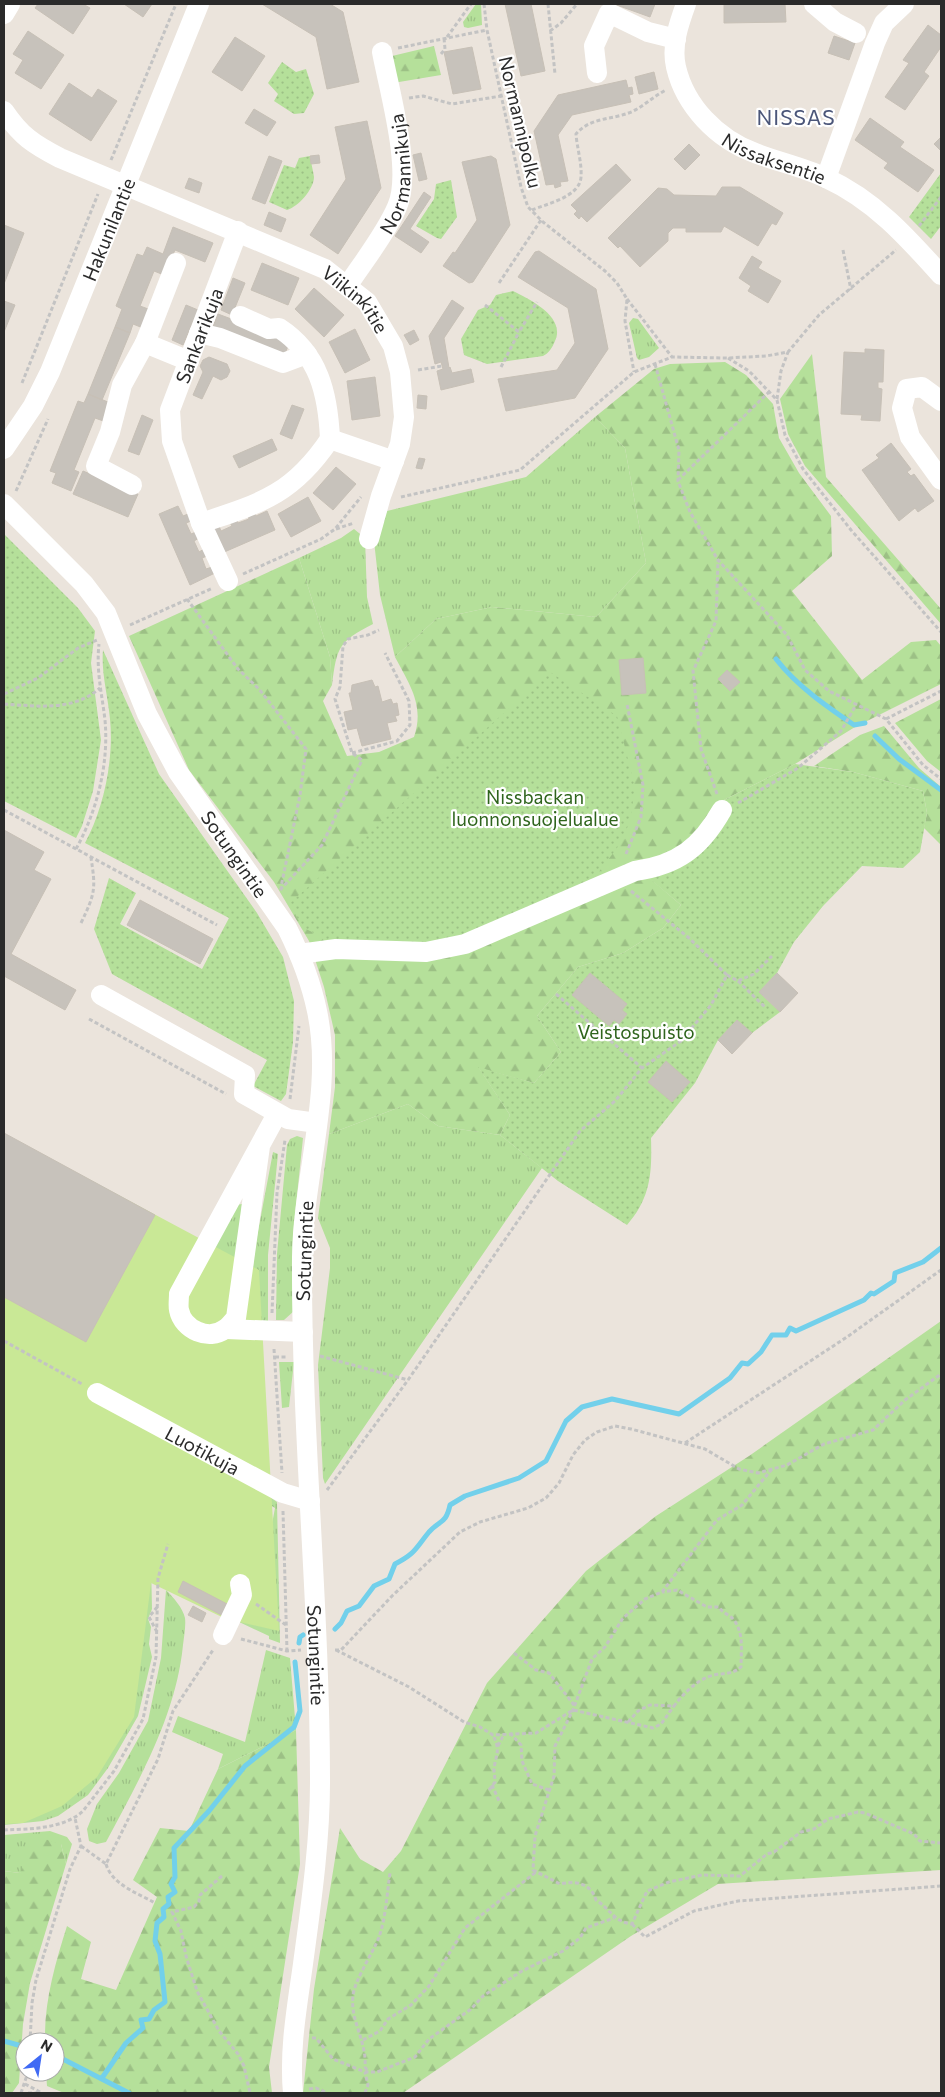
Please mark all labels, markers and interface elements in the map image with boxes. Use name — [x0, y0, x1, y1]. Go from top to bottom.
street label: Normannipolku — [495, 54, 547, 190]
district label: NISSAS — [756, 104, 836, 129]
street label: Normannikuja — [374, 112, 414, 238]
street label: Nissaksentie — [718, 127, 830, 188]
street label: Hakunilantie — [77, 174, 139, 284]
street label: Viikinkitie — [318, 260, 394, 337]
street label: Sankarikuja — [170, 284, 227, 386]
park label: Nissbackan luonnonsuojelualue — [451, 785, 619, 830]
street label: Sotungintie — [197, 806, 273, 901]
park label: Veistospuisto — [577, 1020, 695, 1043]
street label: Sotungintie — [291, 1200, 317, 1302]
street label: Luotikuja — [162, 1420, 244, 1479]
street label: Sotungintie — [304, 1604, 330, 1706]
north arrow — [15, 2032, 65, 2082]
text: N — [38, 2035, 56, 2055]

